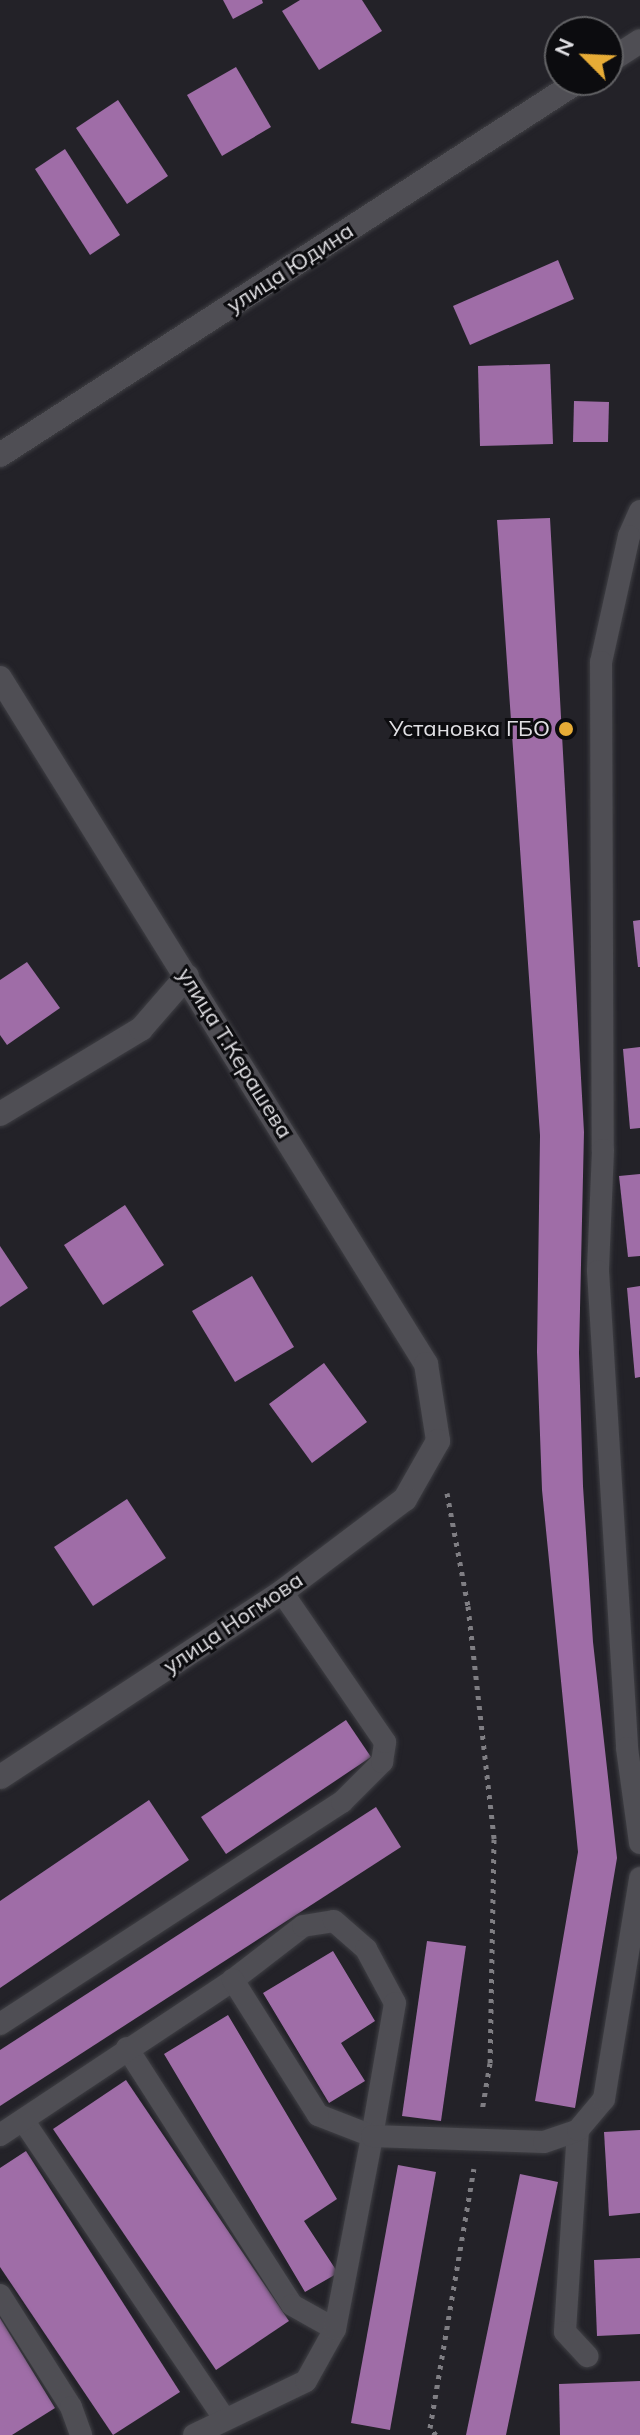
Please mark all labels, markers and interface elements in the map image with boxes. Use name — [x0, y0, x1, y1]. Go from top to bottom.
north arrow — [544, 16, 624, 96]
text: N — [548, 34, 580, 60]
street label: улица Юдина — [222, 217, 358, 319]
place label: Установка ГБО — [389, 716, 550, 742]
marker: Установка ГБО — [557, 720, 575, 738]
street label: улица Т.Керашева — [172, 963, 298, 1143]
street label: улица Ногмова — [158, 1567, 308, 1679]

